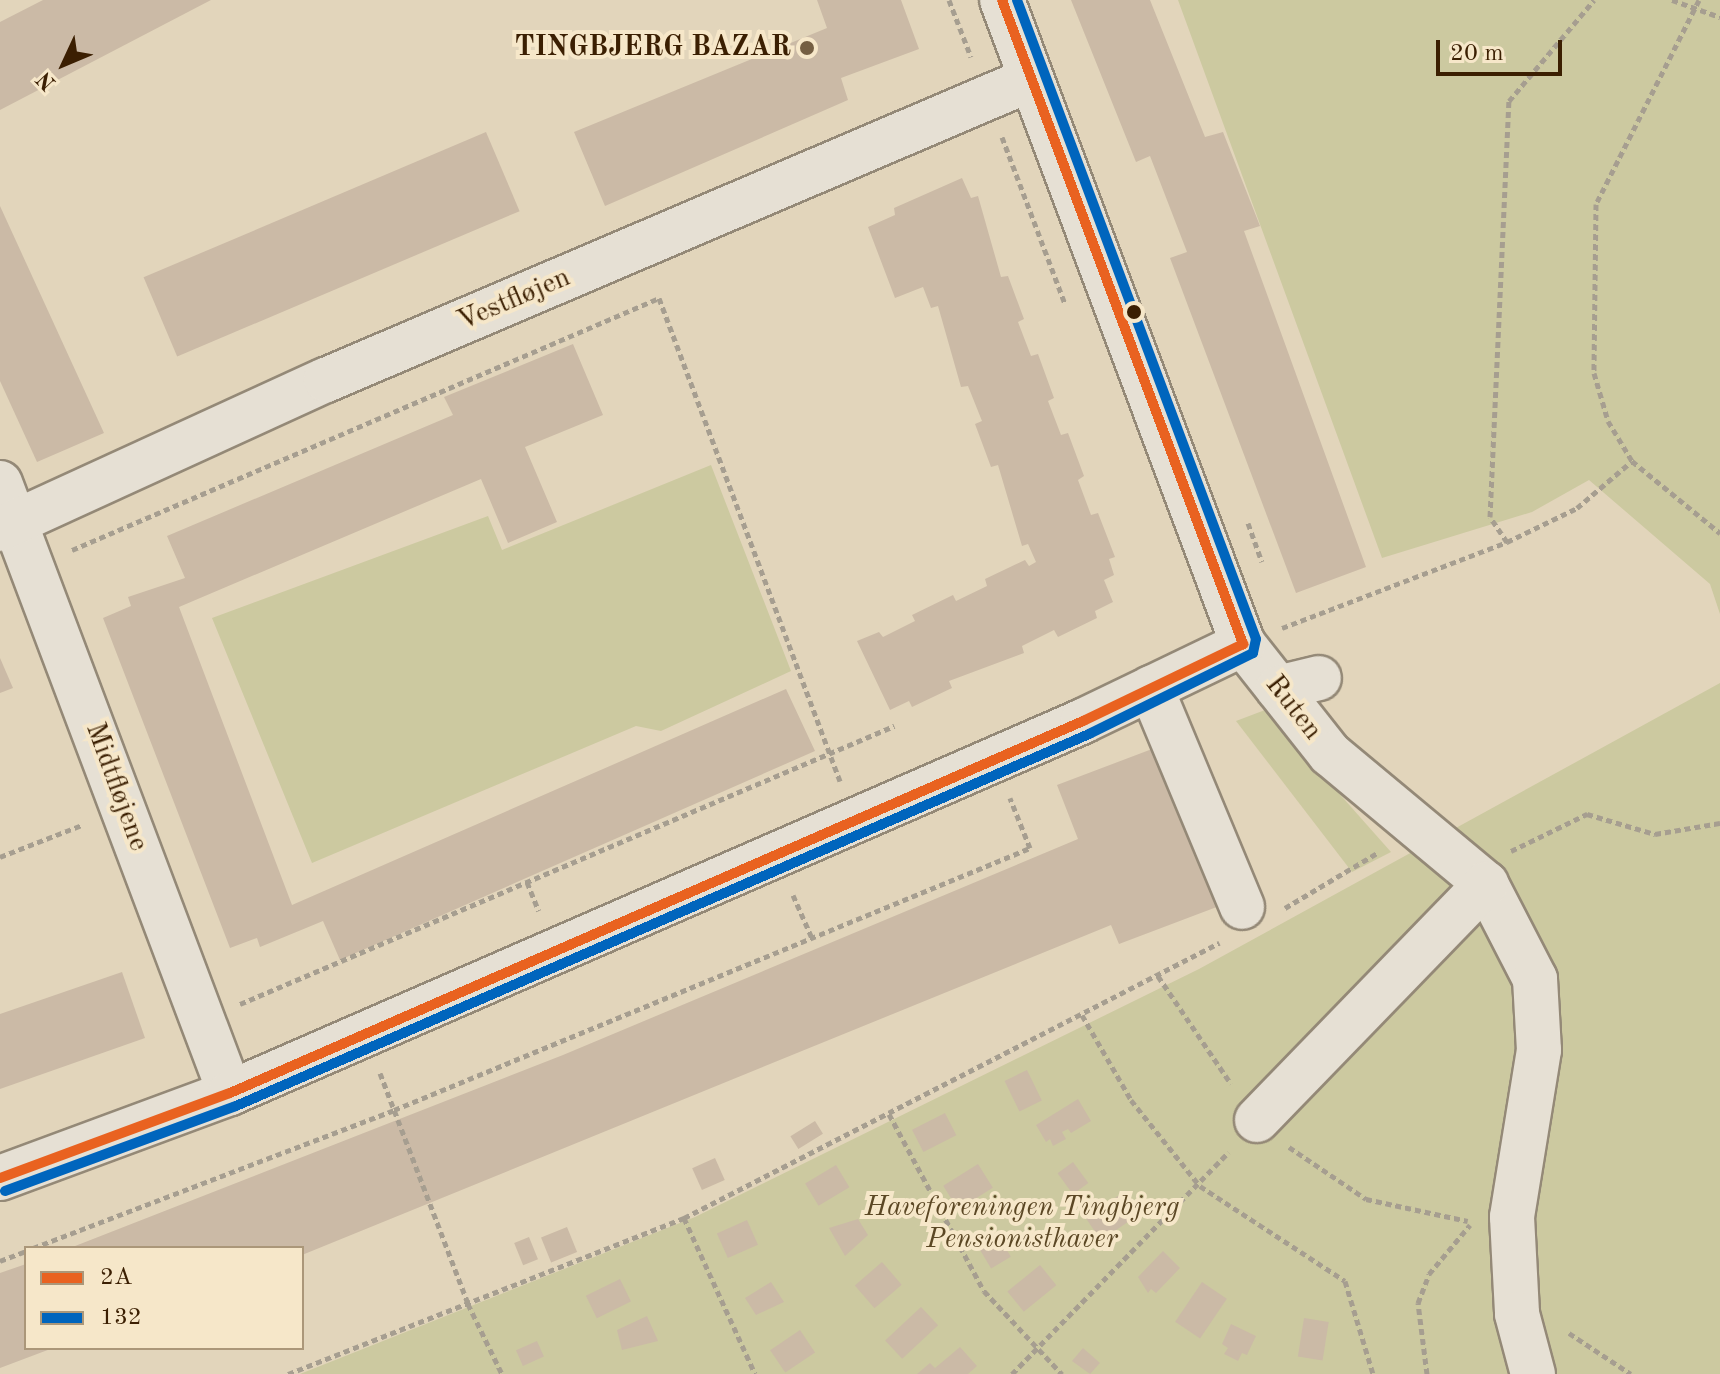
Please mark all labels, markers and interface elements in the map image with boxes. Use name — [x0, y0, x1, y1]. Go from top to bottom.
north arrow — [24, 24, 104, 104]
scale bar — [1440, 24, 1566, 74]
place label: TINGBJERG BAZAR — [514, 31, 791, 65]
marker: TINGBJERG BAZAR — [798, 39, 816, 57]
text: 20 m — [1450, 42, 1504, 66]
text: N — [33, 67, 60, 94]
street label: Vestfløjen — [452, 261, 576, 339]
unlabelled marker — [1126, 304, 1142, 320]
street label: Ruten — [1257, 669, 1329, 747]
street label: Midtfløjene — [77, 718, 155, 856]
park label: Haveforeningen Tingbjerg Pensionisthaver — [865, 1191, 1179, 1257]
legend — [24, 1246, 304, 1350]
text: 2A — [100, 1266, 132, 1290]
text: 132 — [100, 1306, 142, 1330]

